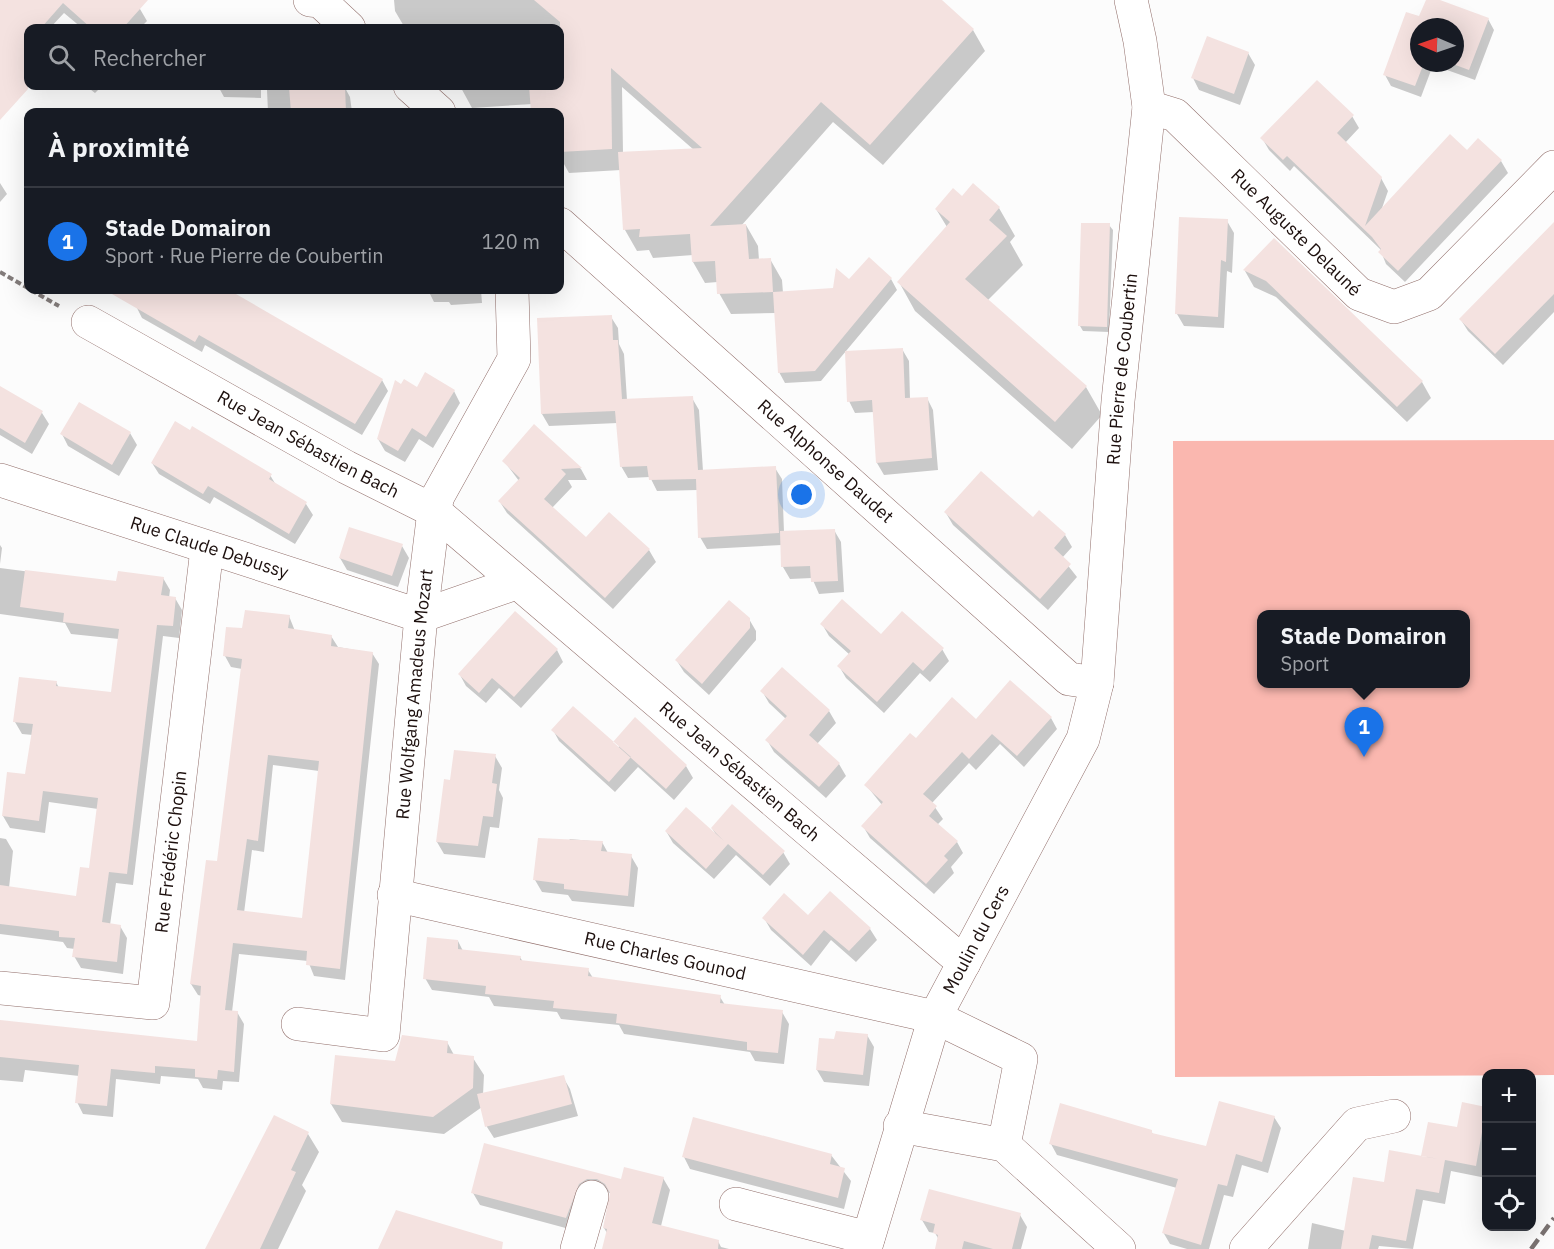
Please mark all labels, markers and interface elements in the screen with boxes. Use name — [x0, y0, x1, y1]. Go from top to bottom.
north arrow — [1410, 18, 1464, 72]
search box — [24, 24, 564, 90]
icon: search — [45, 41, 78, 74]
text: Rechercher — [93, 43, 206, 72]
text: À proximité — [48, 130, 190, 164]
street label: Rue Auguste Delauné — [1226, 164, 1367, 301]
text: Stade Domairon — [105, 213, 271, 242]
text: 1 — [62, 228, 74, 255]
text: 120 m — [482, 228, 540, 255]
text: Sport · Rue Pierre de Coubertin — [105, 242, 384, 269]
street label: Rue Pierre de Coubertin — [1101, 272, 1142, 466]
street label: Rue Jean Sébastien Bach — [213, 385, 403, 503]
street label: Rue Alphonse Daudet — [753, 394, 899, 528]
your location — [787, 480, 816, 509]
street label: Rue Claude Debussy — [127, 511, 292, 583]
street label: Rue Wolfgang Amadeus Mozart — [391, 567, 438, 820]
popup — [1257, 610, 1470, 688]
text: Stade Domairon — [1280, 621, 1447, 650]
text: Sport — [1280, 650, 1329, 677]
street label: Rue Jean Sébastien Bach — [655, 696, 825, 846]
pin: 1 — [1344, 708, 1384, 757]
street label: Rue Frédéric Chopin — [149, 769, 192, 934]
street label: Moulin du Cers — [937, 881, 1014, 998]
street label: Rue Charles Gounod — [582, 926, 748, 985]
map controls — [1482, 1069, 1536, 1231]
button: + — [1482, 1069, 1536, 1123]
button: − — [1482, 1123, 1536, 1177]
button: locate — [1482, 1177, 1536, 1231]

